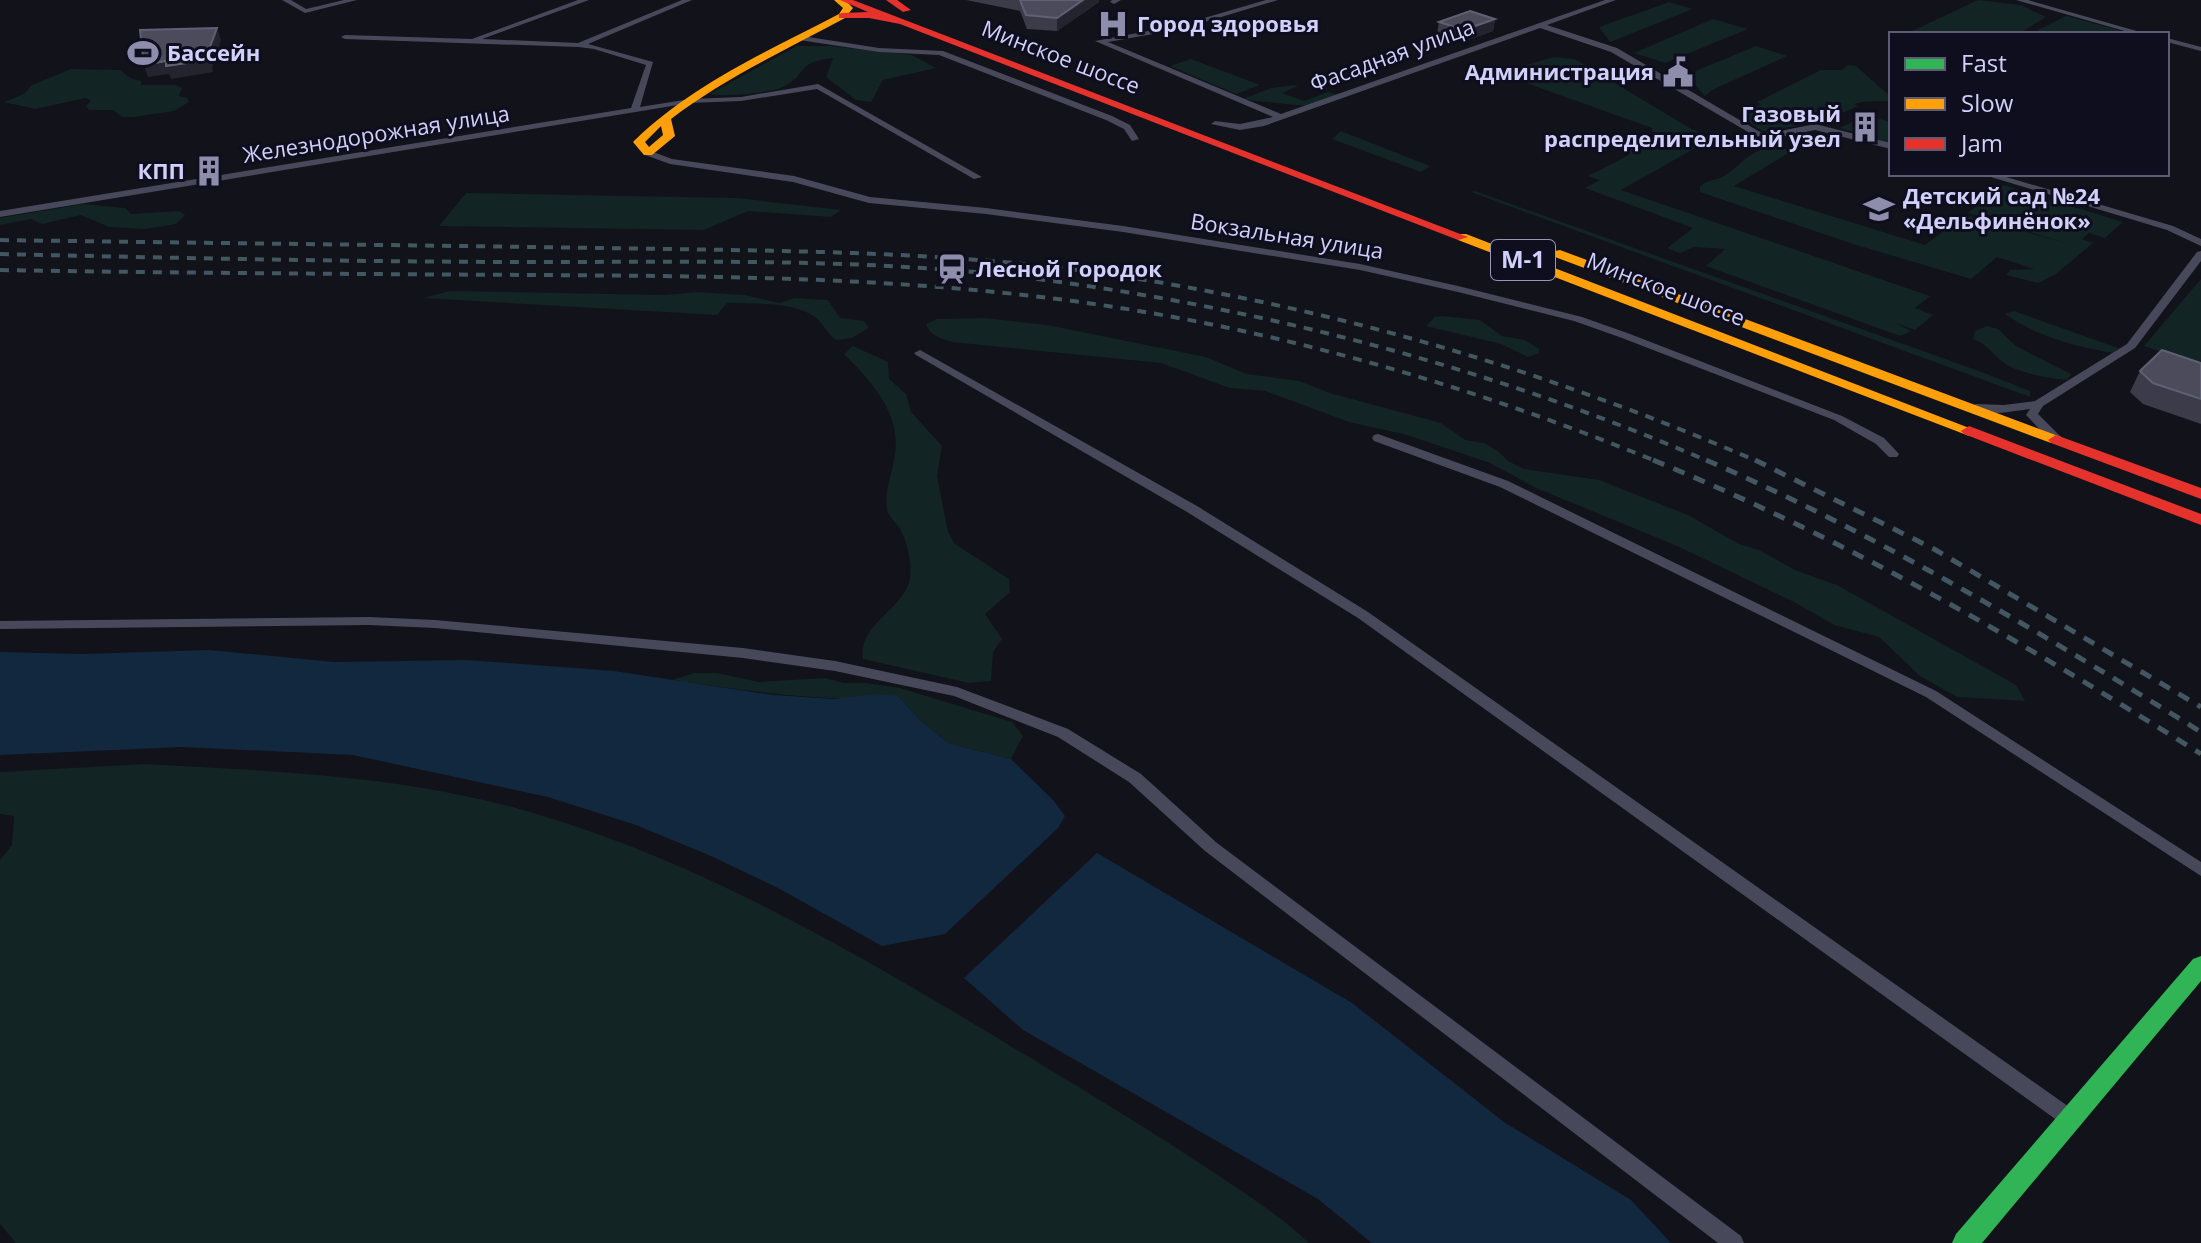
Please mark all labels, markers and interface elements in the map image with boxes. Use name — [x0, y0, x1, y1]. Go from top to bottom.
hospital icon: Город здоровья — [1096, 7, 1130, 41]
place label: Город здоровья — [1137, 8, 1319, 38]
street label: Фасадная улица — [1305, 10, 1478, 98]
street label: Минское шоссе — [978, 12, 1145, 100]
legend — [1889, 32, 2169, 176]
sports icon: Бассейн — [126, 36, 160, 70]
place label: Бассейн — [167, 37, 260, 67]
text: Fast — [1961, 46, 2007, 79]
public building icon: Администрация — [1661, 55, 1695, 89]
place label: Администрация — [1465, 56, 1654, 86]
text: Slow — [1961, 86, 2014, 119]
street label: Железнодорожная улица — [240, 97, 512, 169]
place label: Газовый распределительный узел — [1544, 98, 1841, 153]
building icon: Газовый распределительный узел — [1848, 110, 1882, 144]
text: Jam — [1959, 126, 2003, 159]
building icon: КПП — [192, 154, 226, 188]
place label: КПП — [137, 155, 185, 185]
place label: Детский сад №24 «Дельфинёнок» — [1903, 180, 2100, 235]
school or university icon: Детский сад №24 «Дельфинёнок» — [1862, 192, 1896, 226]
street label: Вокзальная улица — [1189, 205, 1386, 265]
road number: М-1 — [1491, 240, 1555, 280]
street label: Минское шоссе — [1583, 244, 1750, 332]
station icon: Лесной Городок — [935, 252, 969, 286]
place label: Лесной Городок — [976, 253, 1162, 283]

